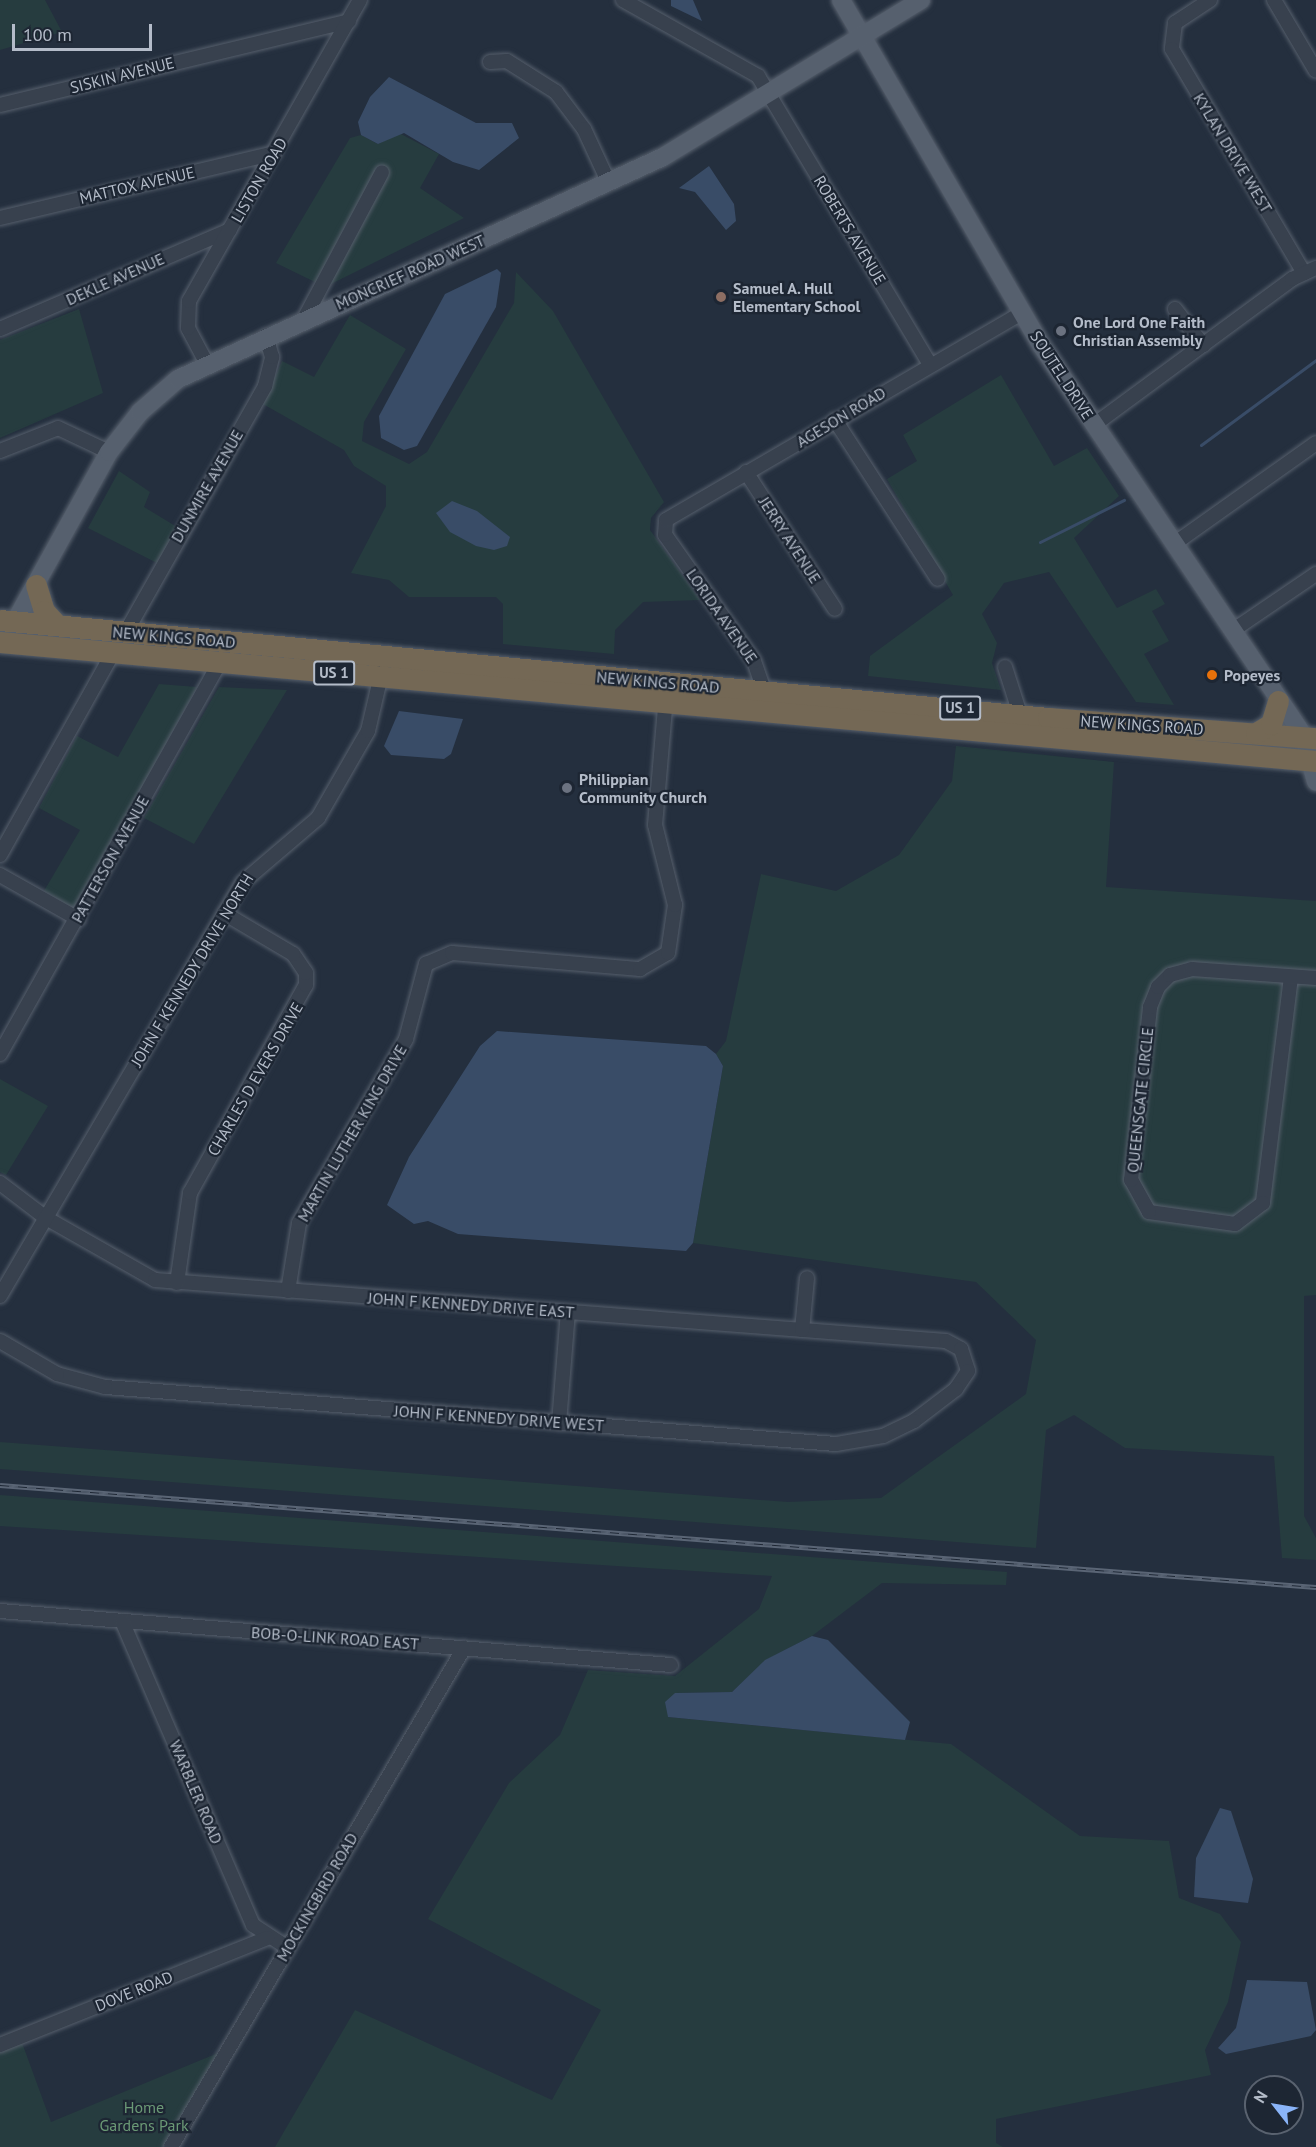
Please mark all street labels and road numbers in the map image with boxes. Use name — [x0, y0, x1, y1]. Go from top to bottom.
street label: SISKIN AVENUE — [68, 53, 176, 97]
street label: KYLAN DRIVE WEST — [1190, 89, 1276, 217]
street label: LISTON ROAD — [227, 134, 291, 226]
street label: MATTOX AVENUE — [77, 162, 197, 208]
street label: ROBERTS AVENUE — [810, 172, 890, 288]
street label: MONCRIEF ROAD WEST — [332, 230, 488, 314]
street label: DEKLE AVENUE — [63, 249, 167, 309]
street label: SOUTEL DRIVE — [1026, 327, 1098, 423]
street label: AGESON ROAD — [793, 383, 889, 451]
street label: DUNMIRE AVENUE — [167, 426, 247, 546]
street label: JERRY AVENUE — [755, 493, 825, 587]
street label: LORIDA AVENUE — [682, 565, 762, 667]
street label: NEW KINGS ROAD — [112, 622, 236, 652]
road number: US 1 — [313, 661, 355, 685]
street label: NEW KINGS ROAD — [596, 667, 720, 697]
road number: US 1 — [939, 696, 981, 720]
street label: NEW KINGS ROAD — [1080, 711, 1204, 739]
street label: PATTERSON AVENUE — [67, 792, 153, 926]
street label: JOHN F KENNEDY DRIVE NORTH — [127, 870, 257, 1070]
street label: CHARLES D EVERS DRIVE — [203, 999, 307, 1159]
street label: QUEENSGATE CIRCLE — [1123, 1026, 1157, 1174]
street label: MARTIN LUTHER KING DRIVE — [293, 1041, 411, 1225]
street label: JOHN F KENNEDY DRIVE EAST — [367, 1288, 575, 1322]
street label: JOHN F KENNEDY DRIVE WEST — [393, 1401, 605, 1435]
street label: BOB-O-LINK ROAD EAST — [250, 1623, 420, 1653]
street label: WARBLER ROAD — [166, 1737, 226, 1847]
street label: MOCKINGBIRD ROAD — [272, 1829, 362, 1965]
street label: DOVE ROAD — [92, 1967, 176, 2015]

